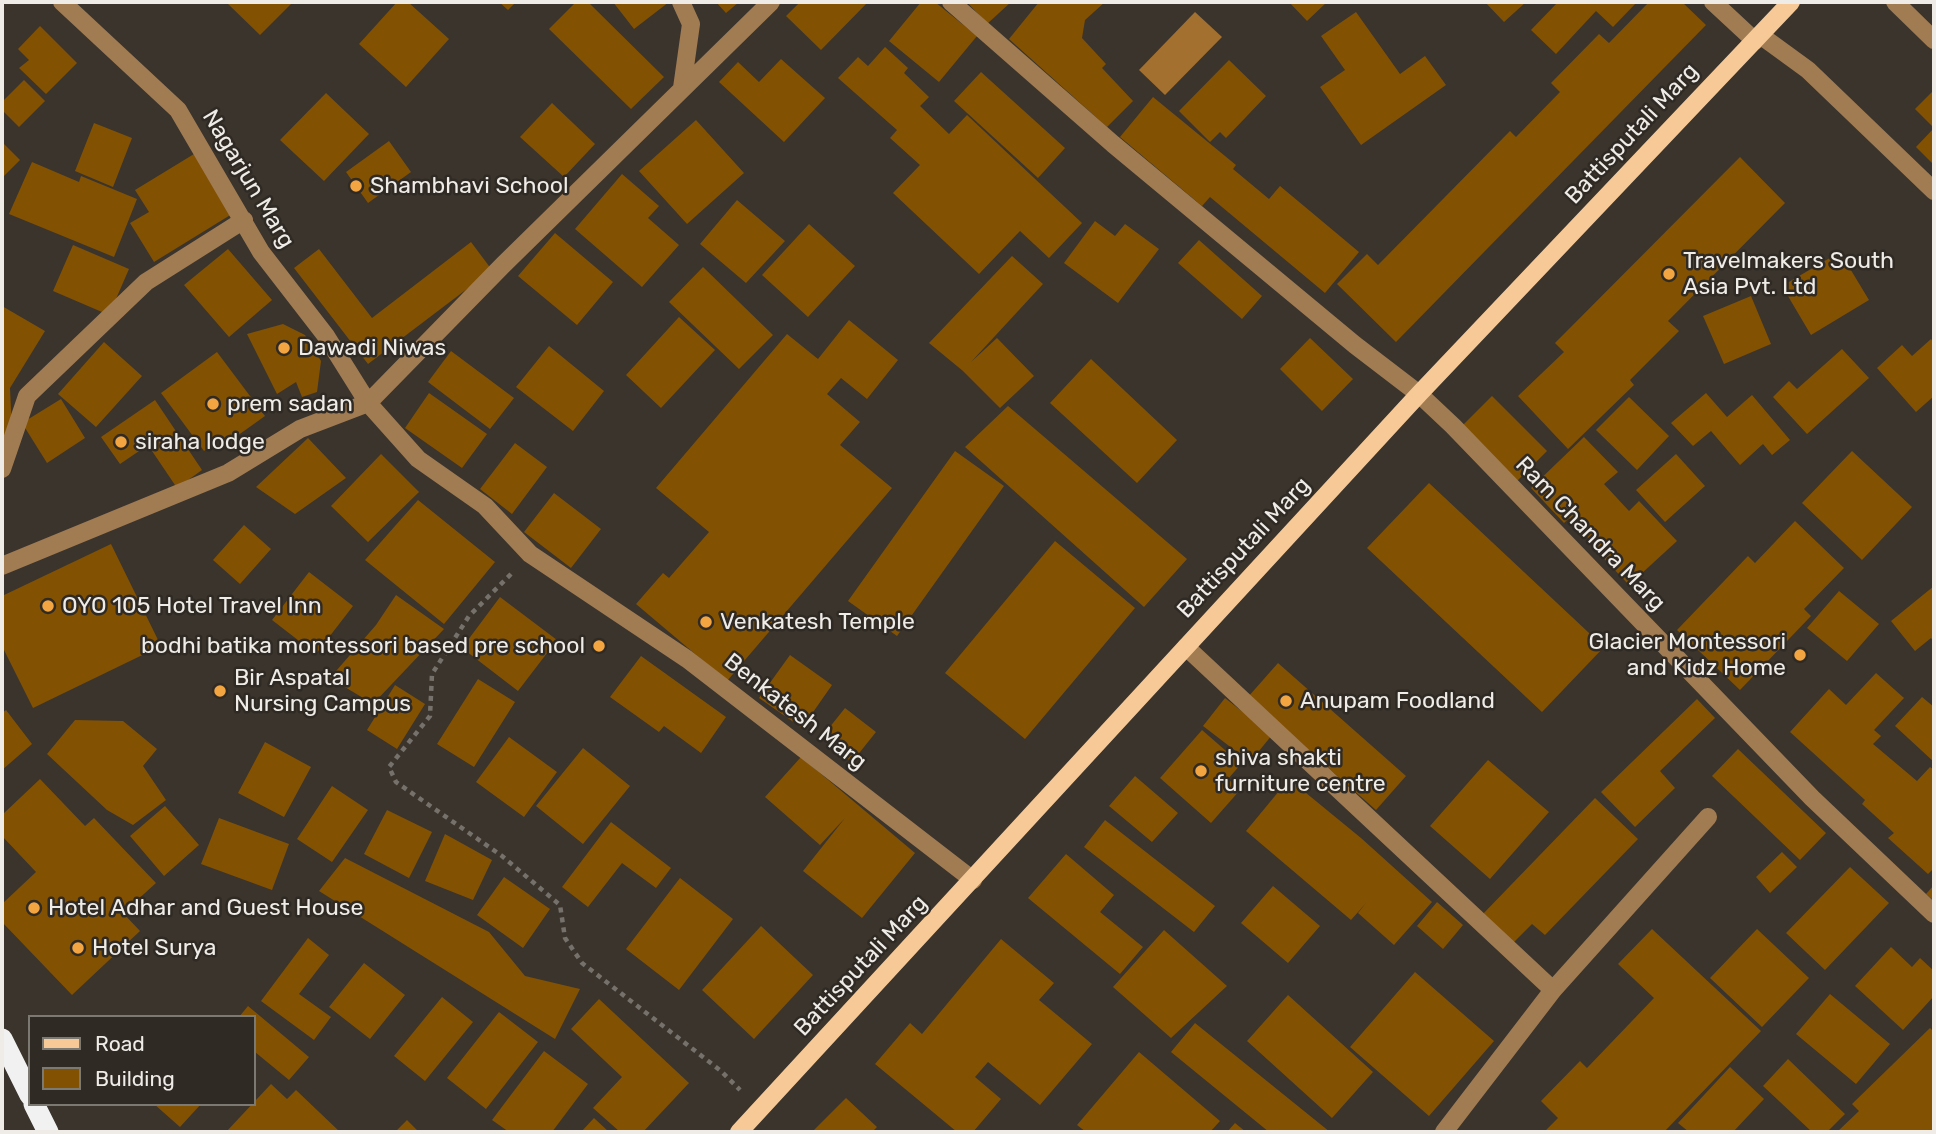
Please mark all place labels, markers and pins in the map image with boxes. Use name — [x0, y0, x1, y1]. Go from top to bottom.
place label: Shambhavi School — [370, 172, 569, 200]
marker: Shambhavi School — [348, 178, 364, 194]
place label: Travelmakers South Asia Pvt. Ltd — [1683, 247, 1894, 301]
marker: Travelmakers South Asia Pvt. Ltd — [1661, 266, 1677, 282]
place label: Dawadi Niwas — [298, 334, 446, 362]
marker: Dawadi Niwas — [276, 340, 292, 356]
place label: prem sadan — [227, 390, 353, 418]
marker: prem sadan — [205, 396, 221, 412]
place label: siraha lodge — [135, 428, 265, 456]
marker: siraha lodge — [113, 434, 129, 450]
place label: OYO 105 Hotel Travel Inn — [62, 592, 322, 620]
marker: OYO 105 Hotel Travel Inn — [40, 598, 56, 614]
place label: Venkatesh Temple — [720, 608, 915, 636]
marker: Venkatesh Temple — [698, 614, 714, 630]
place label: Glacier Montessori and Kidz Home — [1588, 628, 1786, 682]
place label: bodhi batika montessori based pre school — [141, 632, 585, 660]
marker: bodhi batika montessori based pre school — [591, 638, 607, 654]
marker: Glacier Montessori and Kidz Home — [1792, 647, 1808, 663]
place label: Bir Aspatal Nursing Campus — [234, 664, 411, 718]
marker: Bir Aspatal Nursing Campus — [212, 683, 228, 699]
place label: Anupam Foodland — [1300, 687, 1495, 715]
marker: Anupam Foodland — [1278, 693, 1294, 709]
place label: shiva shakti furniture centre — [1215, 744, 1386, 798]
marker: shiva shakti furniture centre — [1193, 763, 1209, 779]
place label: Hotel Adhar and Guest House — [48, 894, 363, 922]
marker: Hotel Adhar and Guest House — [26, 900, 42, 916]
place label: Hotel Surya — [92, 934, 216, 962]
marker: Hotel Surya — [70, 940, 86, 956]

